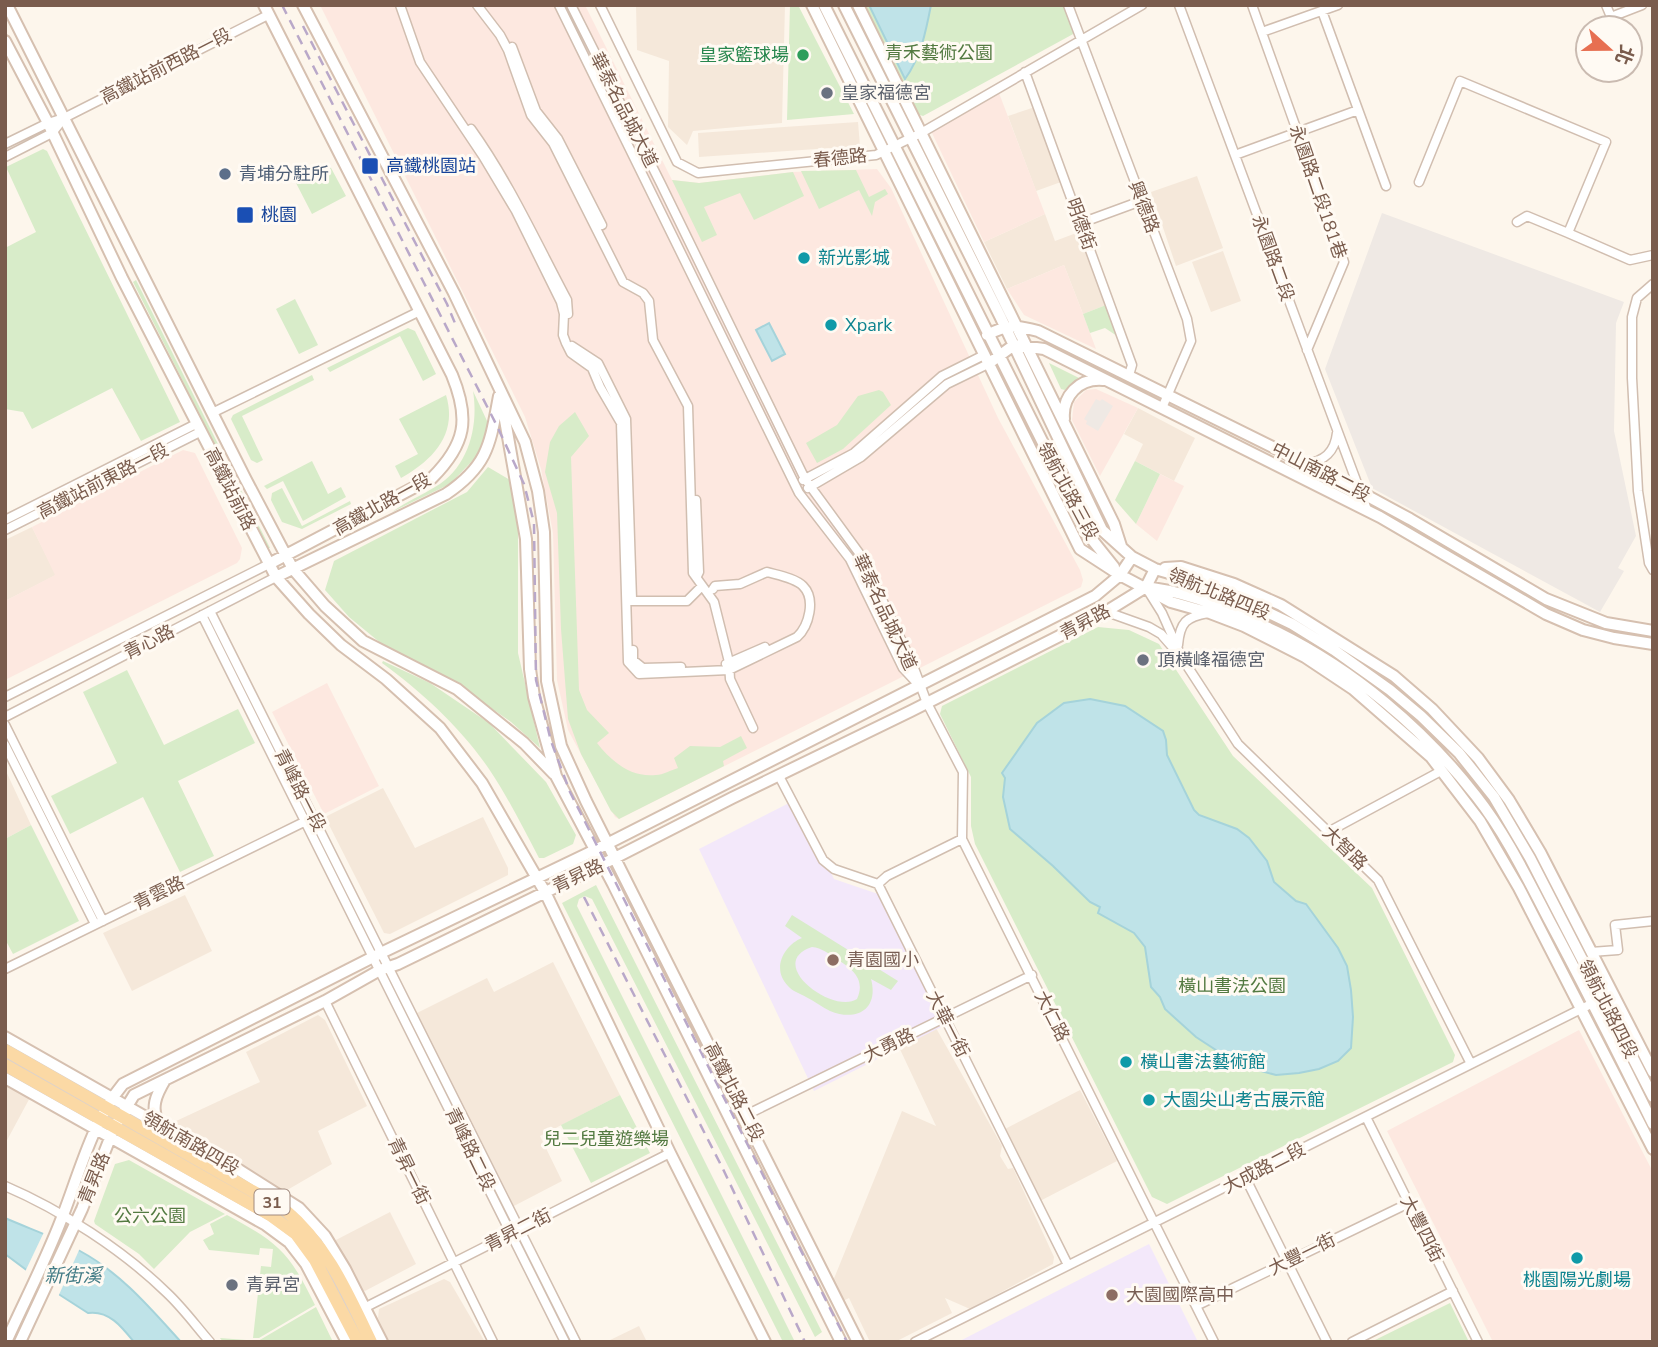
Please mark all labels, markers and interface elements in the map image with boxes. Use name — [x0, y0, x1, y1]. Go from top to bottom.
north arrow — [1574, 14, 1644, 84]
street label: 高鐵站前西路一段 — [96, 23, 236, 109]
park label: 青禾藝術公園 — [885, 41, 993, 65]
text: 北 — [1608, 41, 1639, 68]
place label: 皇家籃球場 — [699, 43, 789, 67]
marker: 皇家籃球場 — [795, 47, 811, 63]
street label: 華泰名品城大道 — [585, 48, 663, 172]
place label: 皇家福德宮 — [841, 81, 931, 105]
marker: 皇家福德宮 — [819, 85, 835, 101]
street label: 永園路二段181巷 — [1284, 122, 1352, 262]
street label: 春德路 — [812, 143, 868, 173]
place label: 高鐵桃園站 — [386, 154, 476, 178]
marker: 高鐵桃園站 — [360, 156, 380, 176]
place label: 青埔分駐所 — [239, 162, 329, 186]
marker: 青埔分駐所 — [217, 166, 233, 182]
street label: 興德路 — [1123, 177, 1165, 237]
street label: 明德街 — [1060, 195, 1102, 253]
place label: 桃園 — [261, 203, 297, 227]
marker: 桃園 — [235, 205, 255, 225]
street label: 永園路二段 — [1246, 212, 1300, 304]
place label: 新光影城 — [818, 246, 890, 270]
marker: 新光影城 — [796, 250, 812, 266]
place label: Xpark — [845, 313, 893, 337]
marker: Xpark — [823, 317, 839, 333]
street label: 中山南路二段 — [1267, 437, 1375, 507]
street label: 高鐵站前東路一段 — [33, 438, 173, 524]
street label: 領航北路三段 — [1032, 438, 1104, 544]
street label: 高鐵站前路 — [199, 443, 261, 535]
street label: 高鐵北路一段 — [329, 467, 435, 541]
street label: 華泰名品城大道 — [847, 550, 923, 674]
street label: 領航北路四段 — [1164, 563, 1274, 625]
street label: 青昇路 — [1056, 599, 1114, 645]
street label: 青心路 — [119, 619, 179, 665]
place label: 頂橫峰福德宮 — [1157, 648, 1265, 672]
marker: 頂橫峰福德宮 — [1135, 652, 1151, 668]
street label: 青峰路一段 — [269, 744, 331, 836]
street label: 大智路 — [1317, 821, 1373, 875]
street label: 青昇路 — [548, 853, 608, 899]
street label: 青雲路 — [129, 870, 189, 916]
place label: 青園國小 — [847, 948, 919, 972]
marker: 青園國小 — [825, 952, 841, 968]
street label: 領航北路四段 — [1573, 955, 1643, 1063]
park label: 橫山書法公園 — [1178, 974, 1286, 998]
street label: 大華一街 — [921, 986, 975, 1062]
street label: 大仁路 — [1029, 986, 1075, 1046]
street label: 大勇路 — [859, 1022, 919, 1068]
street label: 高鐵北路二段 — [699, 1038, 769, 1146]
place label: 橫山書法藝術館 — [1140, 1050, 1266, 1074]
marker: 橫山書法藝術館 — [1118, 1054, 1134, 1070]
place label: 大園尖山考古展示館 — [1163, 1088, 1325, 1112]
marker: 大園尖山考古展示館 — [1141, 1092, 1157, 1108]
street label: 青峰路二段 — [439, 1103, 501, 1195]
street label: 領航南路四段 — [138, 1106, 244, 1180]
park label: 兒二兒童遊樂場 — [543, 1127, 669, 1151]
street label: 青昇一街 — [382, 1133, 436, 1209]
street label: 大成路二段 — [1218, 1137, 1310, 1199]
street label: 青昇路 — [73, 1148, 115, 1208]
road number: 31 — [254, 1190, 290, 1214]
street label: 大豐四街 — [1395, 1191, 1449, 1267]
street label: 青昇二街 — [480, 1203, 556, 1257]
park label: 公六公園 — [114, 1204, 186, 1228]
street label: 大豐一街 — [1264, 1227, 1340, 1281]
marker: 桃園陽光劇場 — [1569, 1250, 1585, 1266]
water label: 新街溪 — [44, 1263, 104, 1289]
place label: 桃園陽光劇場 — [1523, 1268, 1631, 1292]
place label: 青昇宮 — [246, 1273, 300, 1297]
marker: 青昇宮 — [224, 1277, 240, 1293]
place label: 大園國際高中 — [1126, 1283, 1234, 1307]
marker: 大園國際高中 — [1104, 1287, 1120, 1303]

